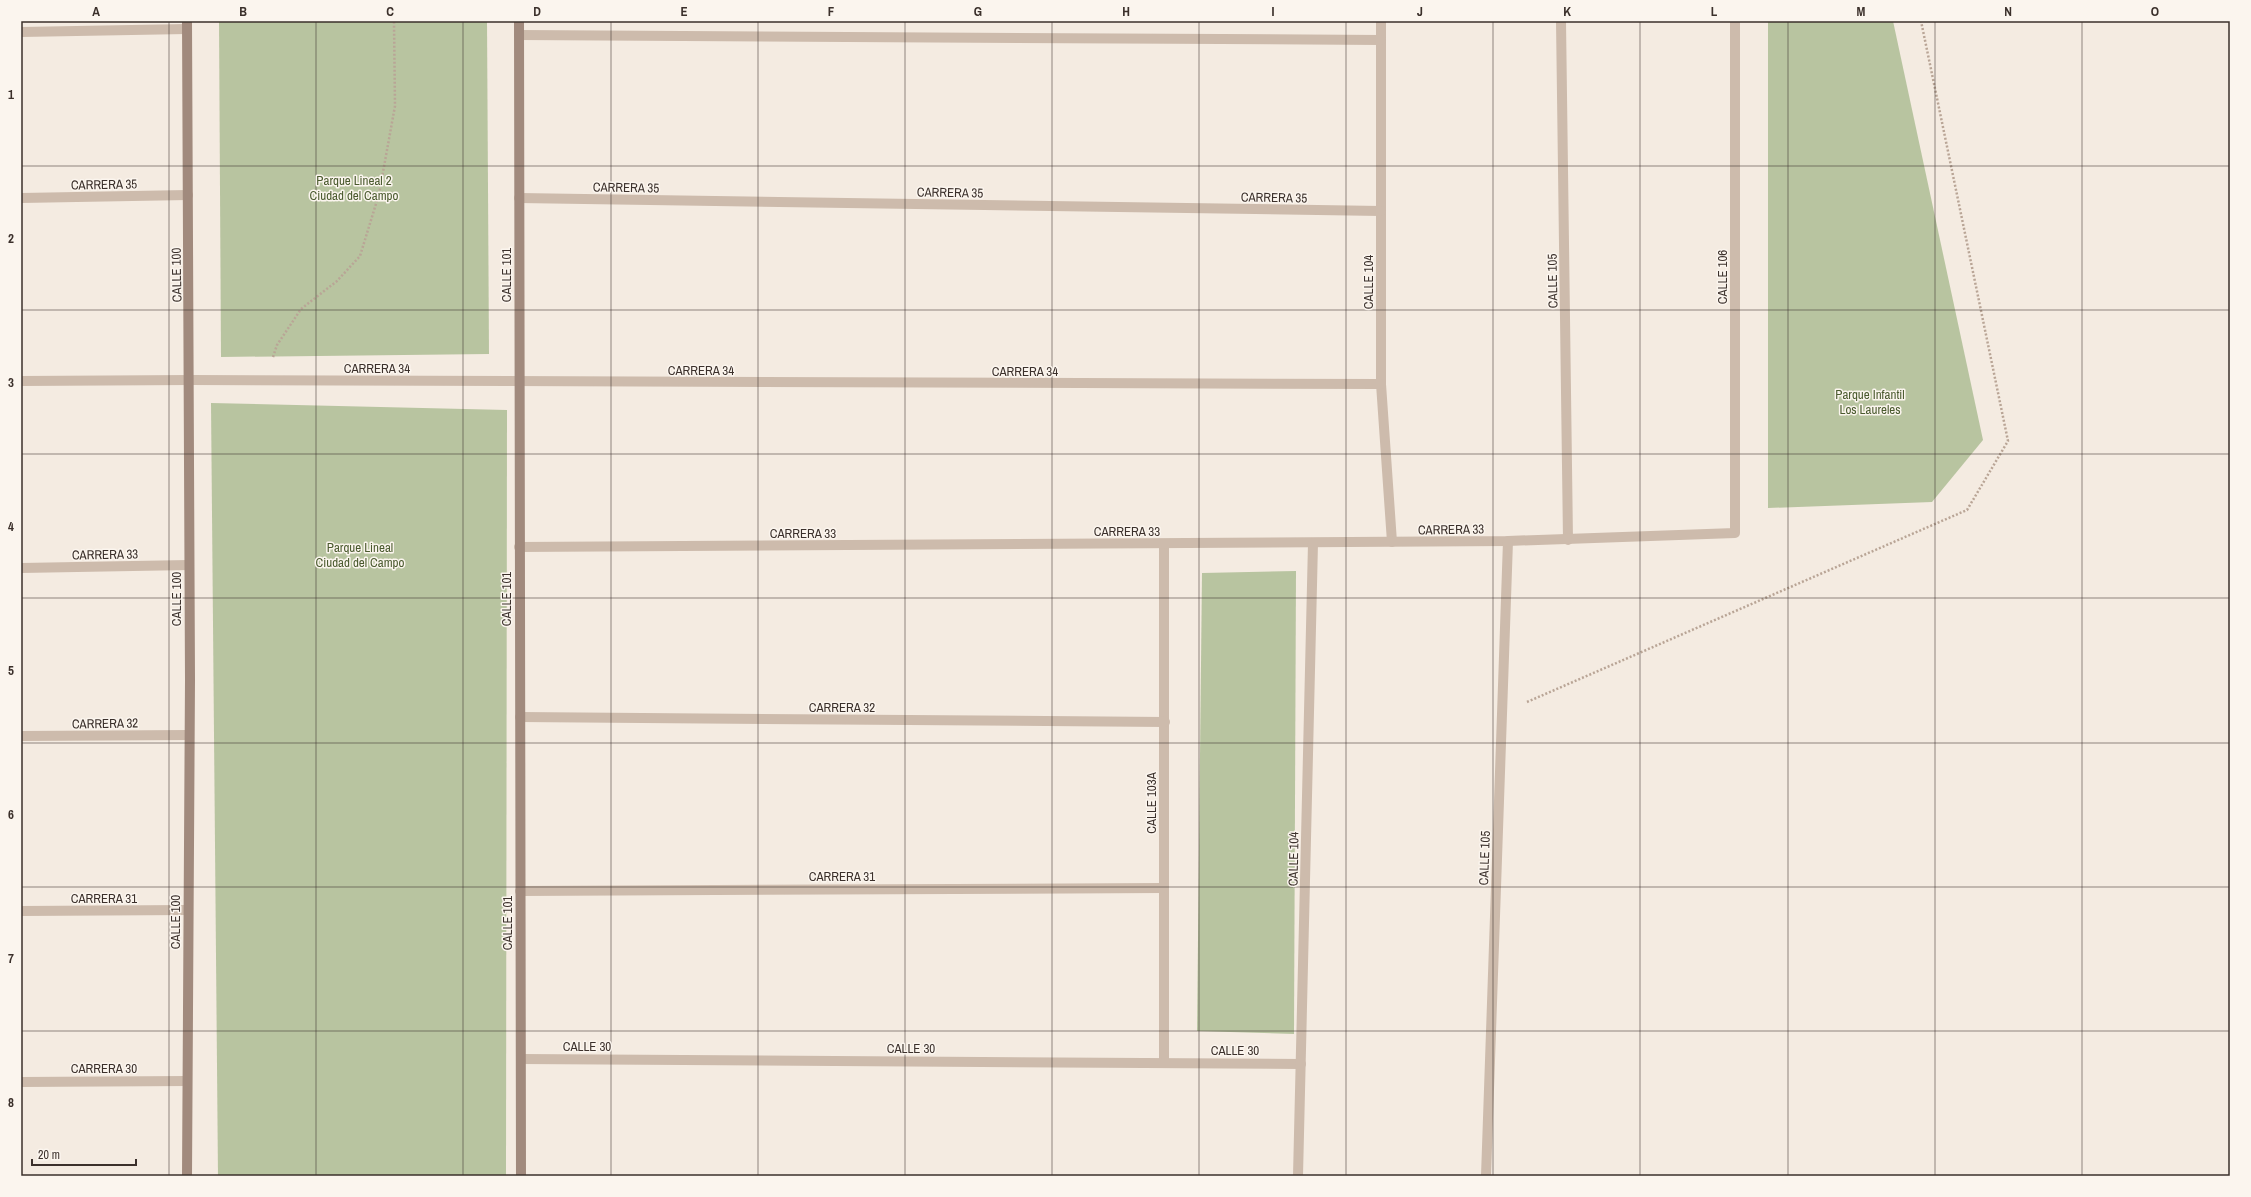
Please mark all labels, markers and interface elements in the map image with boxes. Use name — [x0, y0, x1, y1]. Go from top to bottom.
text: A — [92, 3, 100, 20]
text: B — [239, 3, 247, 20]
text: C — [386, 3, 394, 20]
text: D — [533, 3, 541, 20]
text: E — [680, 3, 688, 20]
text: F — [828, 3, 835, 20]
text: G — [974, 3, 982, 20]
text: H — [1122, 3, 1130, 20]
text: I — [1272, 3, 1275, 20]
text: J — [1417, 3, 1423, 20]
text: K — [1563, 3, 1571, 20]
text: L — [1711, 3, 1718, 20]
text: M — [1857, 3, 1866, 20]
text: N — [2004, 3, 2012, 20]
text: O — [2151, 3, 2159, 20]
text: 1 — [8, 86, 14, 103]
park label: Parque Lineal 2 Ciudad del Campo — [310, 172, 399, 204]
street label: CARRERA 35 — [71, 175, 137, 194]
street label: CARRERA 35 — [593, 178, 659, 197]
street label: CARRERA 35 — [917, 183, 983, 202]
street label: CARRERA 35 — [1241, 188, 1307, 207]
text: 2 — [8, 230, 14, 247]
street label: CALLE 100 — [168, 248, 185, 302]
street label: CALLE 101 — [498, 248, 515, 302]
street label: CALLE 106 — [1714, 250, 1731, 304]
street label: CALLE 105 — [1544, 254, 1561, 308]
street label: CALLE 104 — [1360, 255, 1377, 309]
street label: CARRERA 34 — [344, 360, 410, 377]
street label: CARRERA 34 — [668, 362, 734, 379]
street label: CARRERA 34 — [992, 363, 1058, 380]
text: 3 — [8, 374, 14, 391]
park label: Parque Infantil Los Laureles — [1835, 386, 1905, 418]
text: 4 — [8, 518, 14, 535]
street label: CARRERA 33 — [1418, 520, 1484, 539]
street label: CARRERA 33 — [1094, 523, 1160, 540]
street label: CARRERA 33 — [770, 525, 836, 542]
park label: Parque Lineal Ciudad del Campo — [316, 539, 405, 571]
street label: CARRERA 33 — [72, 545, 138, 564]
street label: CALLE 100 — [168, 572, 185, 626]
street label: CALLE 101 — [498, 572, 515, 626]
text: 5 — [8, 662, 14, 679]
street label: CARRERA 32 — [809, 699, 875, 716]
street label: CARRERA 32 — [72, 714, 138, 733]
street label: CALLE 103A — [1143, 771, 1160, 834]
text: 6 — [8, 806, 14, 823]
street label: CALLE 105 — [1475, 830, 1494, 886]
street label: CALLE 104 — [1285, 832, 1302, 886]
street label: CARRERA 31 — [809, 868, 875, 885]
street label: CARRERA 31 — [71, 890, 137, 907]
street label: CALLE 100 — [167, 895, 184, 949]
street label: CALLE 101 — [499, 896, 516, 950]
text: 7 — [8, 950, 14, 967]
street label: CALLE 30 — [563, 1038, 611, 1055]
street label: CALLE 30 — [887, 1040, 935, 1057]
street label: CALLE 30 — [1211, 1042, 1259, 1059]
street label: CARRERA 30 — [71, 1060, 137, 1077]
text: 8 — [8, 1094, 14, 1111]
scale bar — [32, 1141, 136, 1167]
text: 20 m — [38, 1147, 60, 1163]

